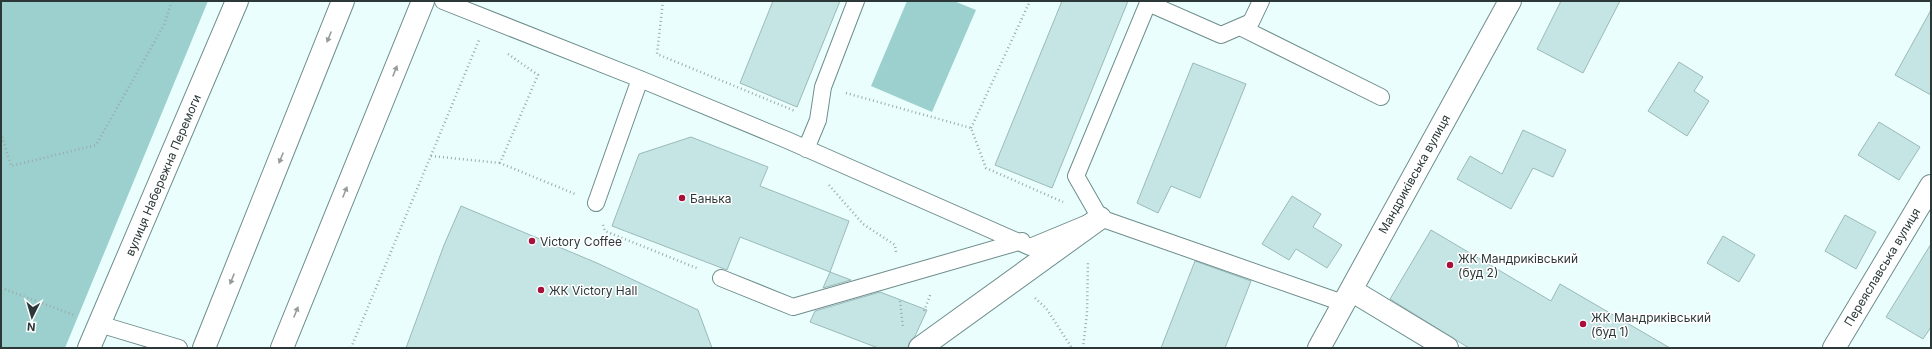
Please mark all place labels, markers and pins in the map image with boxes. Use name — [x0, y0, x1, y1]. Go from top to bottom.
place label: Банька — [690, 191, 732, 206]
marker: Банька — [677, 193, 687, 203]
place label: Victory Coffee — [540, 234, 622, 249]
marker: Victory Coffee — [527, 236, 537, 246]
place label: ЖК Мандриківський (буд 2) — [1458, 251, 1578, 280]
marker: ЖК Мандриківський (буд 2) — [1445, 260, 1455, 270]
place label: ЖК Victory Hall — [549, 283, 637, 298]
marker: ЖК Victory Hall — [536, 285, 546, 295]
place label: ЖК Мандриківський (буд 1) — [1591, 310, 1711, 339]
marker: ЖК Мандриківський (буд 1) — [1578, 319, 1588, 329]

